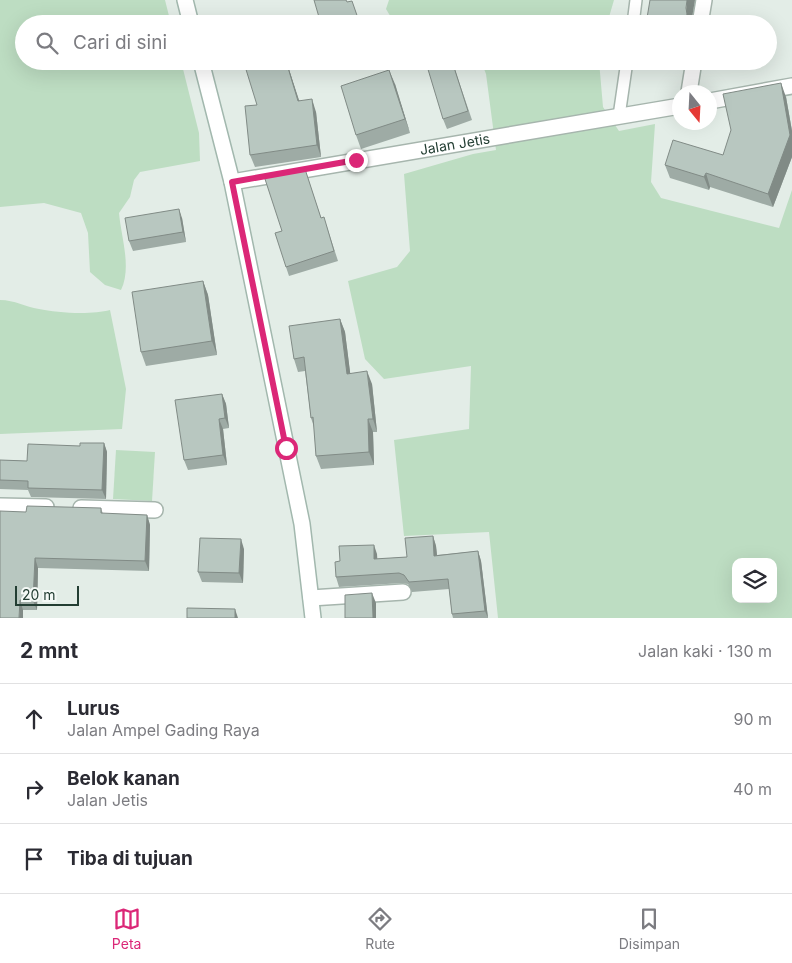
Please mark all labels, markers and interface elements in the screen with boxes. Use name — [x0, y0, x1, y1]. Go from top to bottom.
search box — [15, 15, 777, 70]
icon: search — [33, 29, 61, 57]
text: Cari di sini — [73, 31, 167, 54]
north arrow — [672, 85, 717, 130]
street label: Jalan Jetis — [418, 129, 491, 158]
route end — [345, 149, 368, 172]
route start — [275, 437, 298, 460]
map controls — [732, 558, 777, 603]
button: layers — [732, 558, 777, 603]
scale bar — [15, 583, 79, 606]
text: 20 m — [22, 586, 56, 603]
text: 2 mnt — [20, 638, 78, 663]
text: Jalan kaki · 130 m — [638, 641, 772, 661]
text: Lurus — [67, 697, 120, 720]
icon: ahead — [20, 705, 48, 733]
text: 90 m — [733, 709, 772, 729]
text: Jalan Ampel Gading Raya — [67, 720, 260, 740]
text: Belok kanan — [67, 767, 180, 790]
icon: right — [20, 775, 48, 803]
text: 40 m — [733, 779, 772, 799]
text: Jalan Jetis — [67, 790, 148, 810]
icon: arrive — [20, 845, 48, 873]
text: Tiba di tujuan — [67, 847, 193, 870]
tab: Peta — [112, 905, 141, 952]
tab: Rute — [365, 905, 395, 952]
tab: Disimpan — [619, 905, 680, 952]

